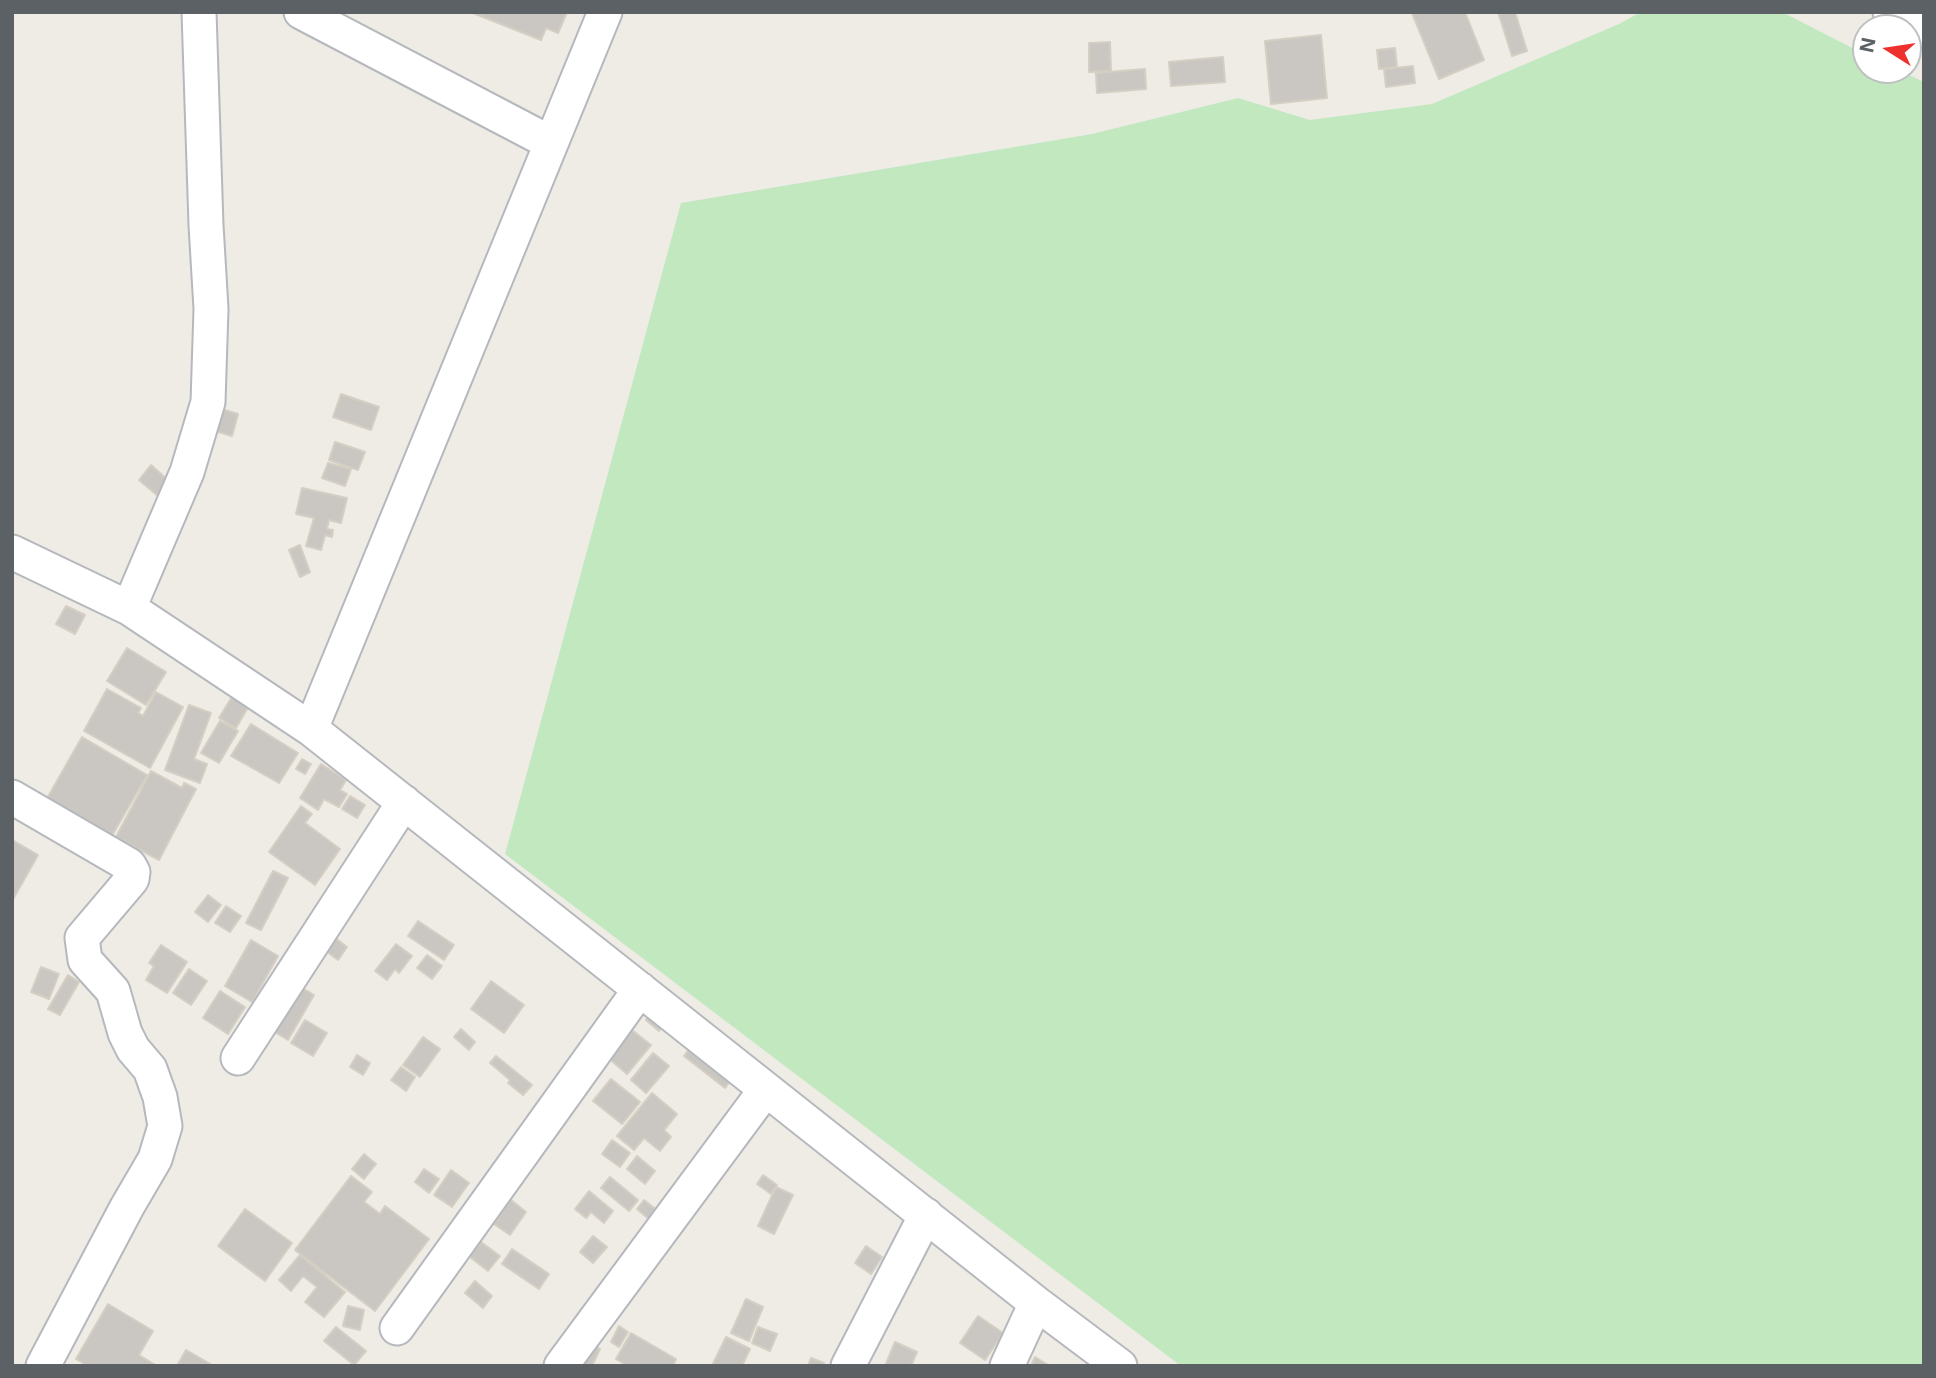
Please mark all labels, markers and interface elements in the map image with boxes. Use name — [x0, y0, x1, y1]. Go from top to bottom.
north arrow — [1852, 14, 1922, 84]
text: N — [1855, 35, 1881, 54]

